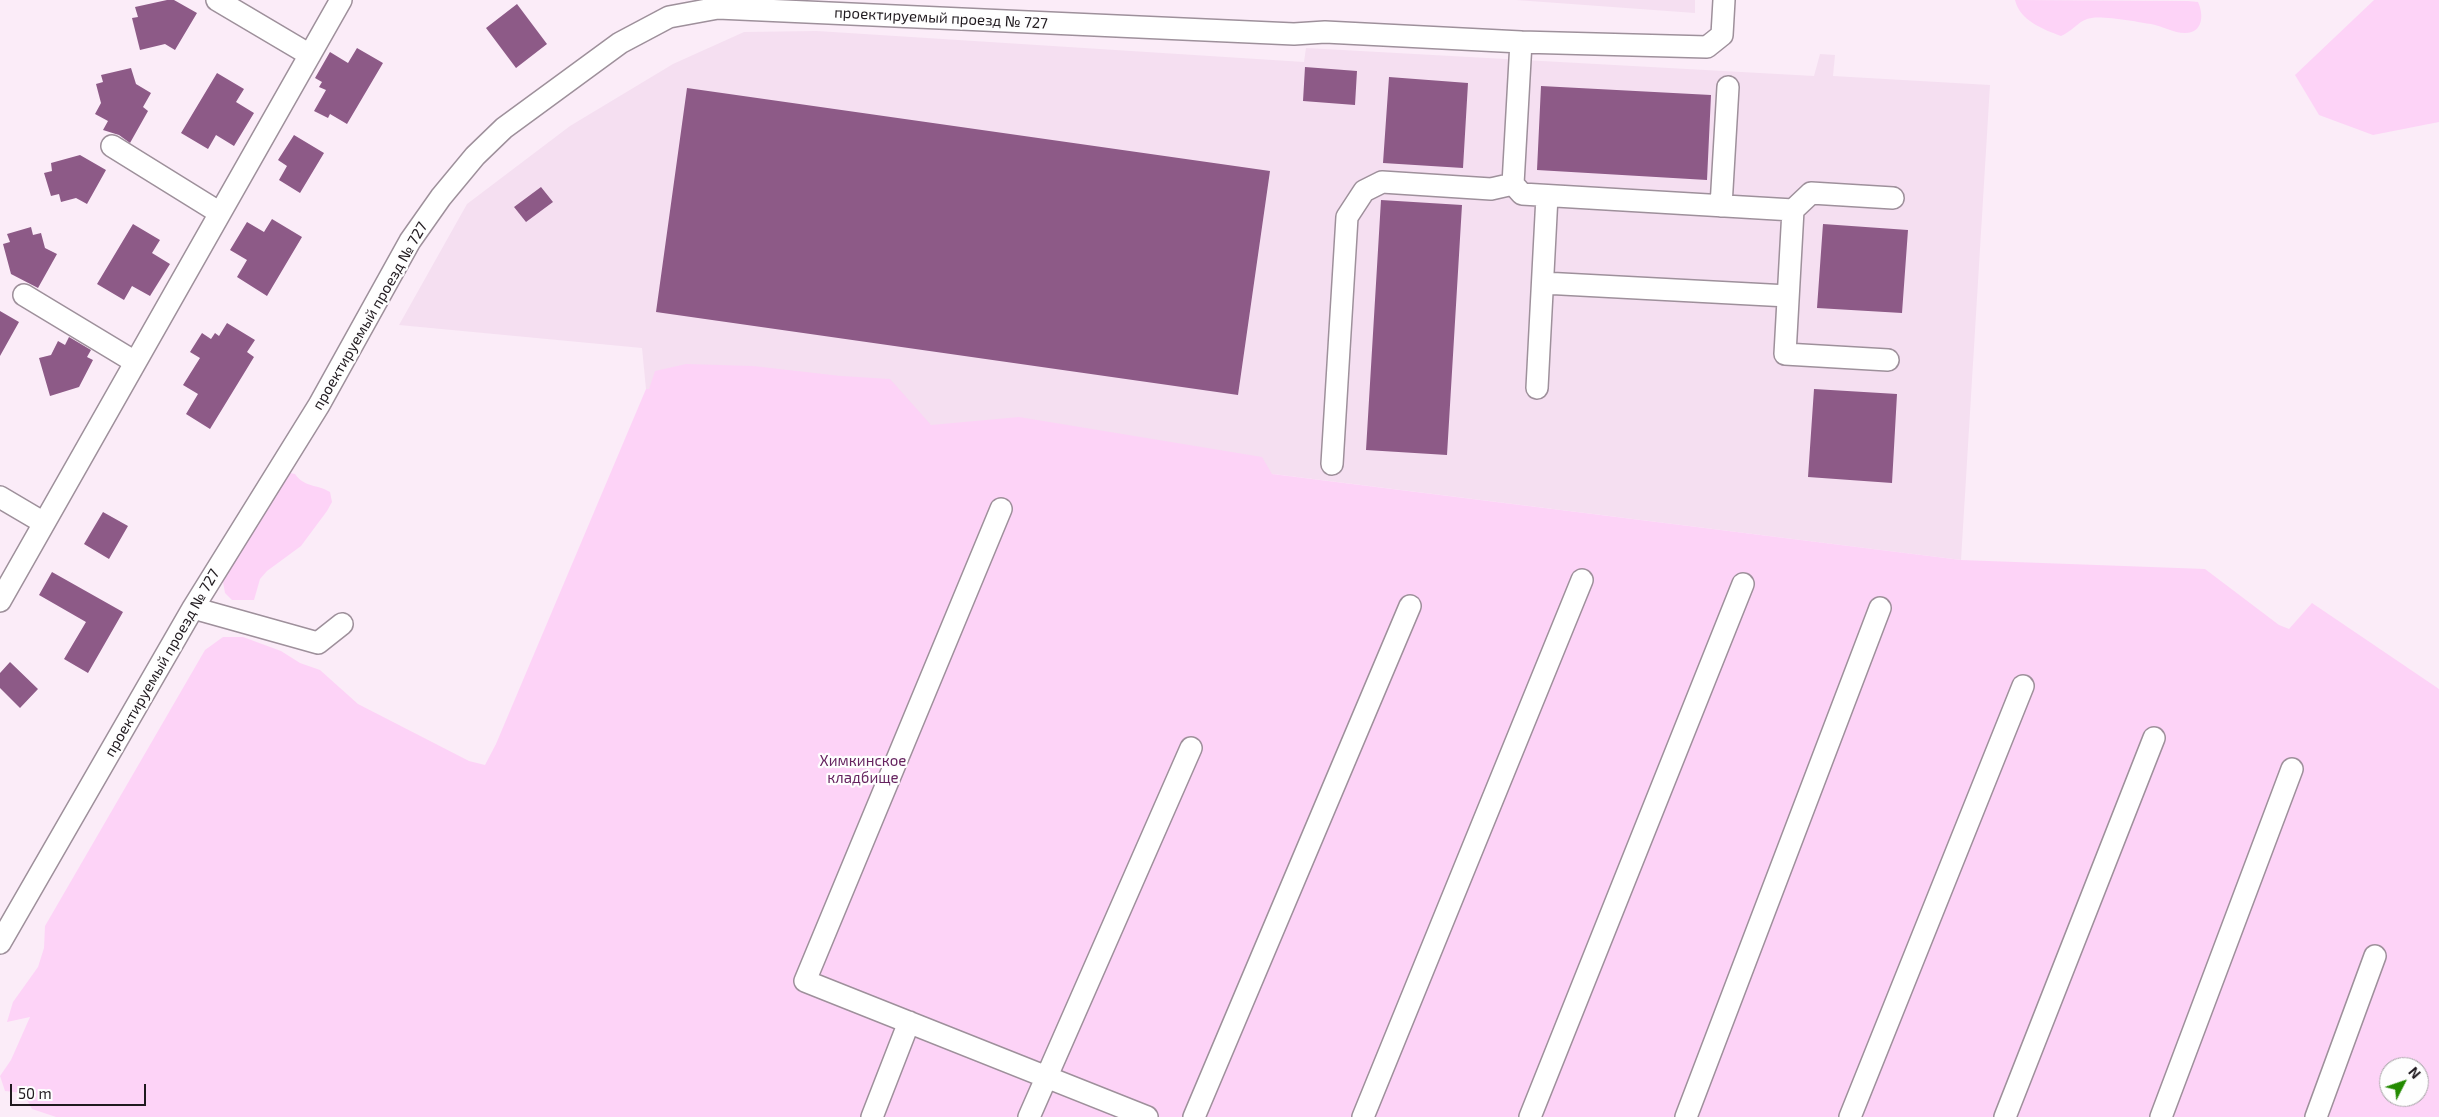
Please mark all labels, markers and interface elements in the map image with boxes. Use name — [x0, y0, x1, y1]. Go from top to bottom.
street label: проектируемый проезд № 727 — [834, 3, 1048, 33]
street label: проектируемый проезд № 727 — [309, 219, 431, 413]
street label: проектируемый проезд № 727 — [101, 566, 223, 760]
park label: Химкинское кладбище — [820, 752, 906, 787]
north arrow — [2379, 1057, 2429, 1107]
text: N — [2405, 1063, 2425, 1082]
scale bar — [12, 1074, 149, 1106]
text: 50 m — [18, 1084, 52, 1102]

